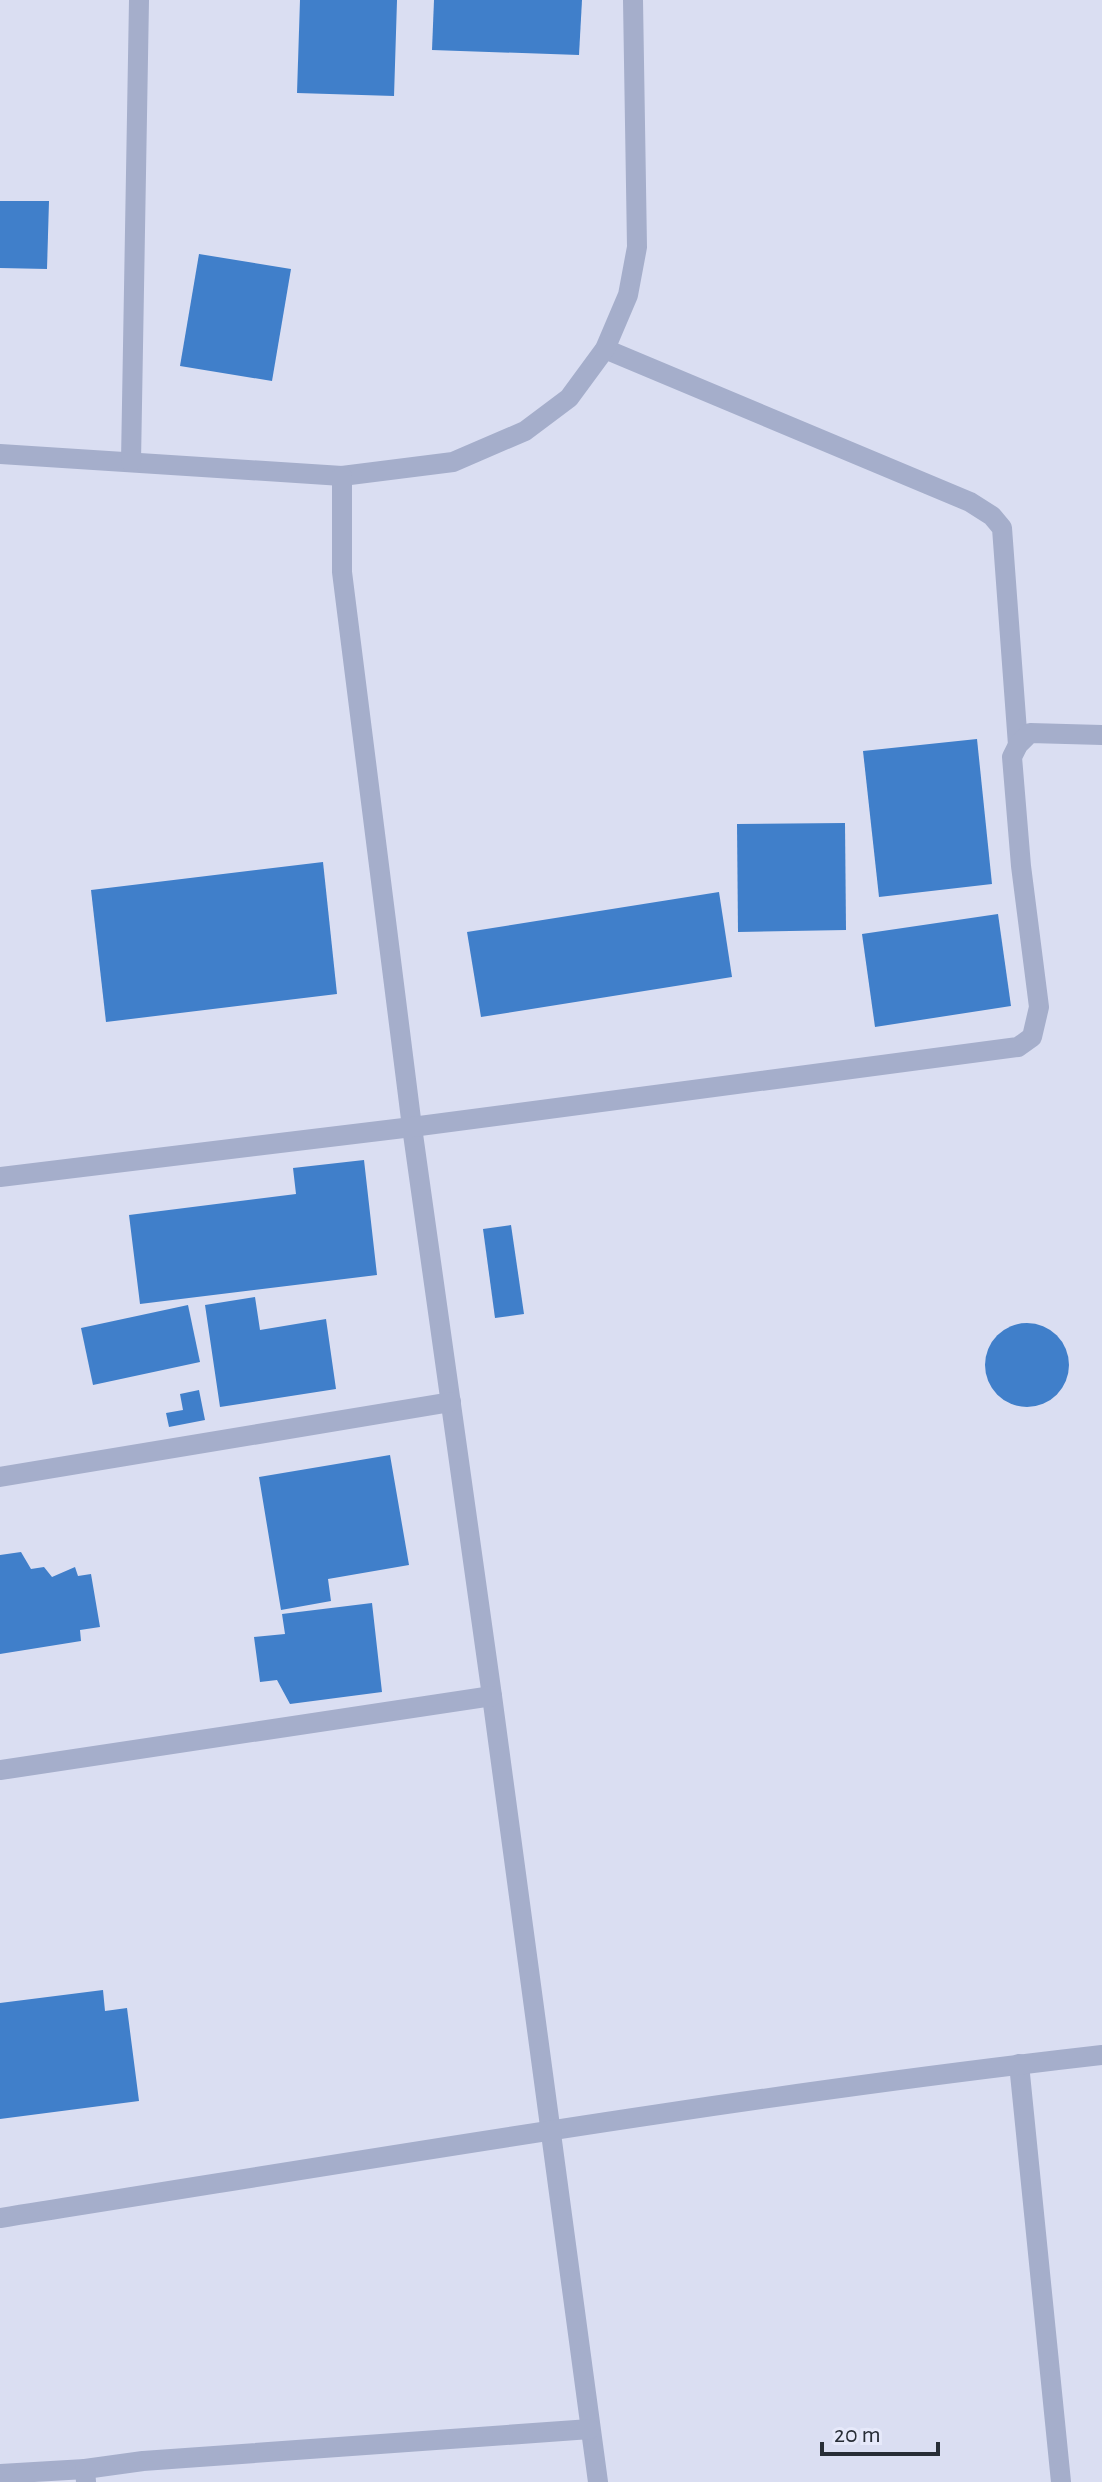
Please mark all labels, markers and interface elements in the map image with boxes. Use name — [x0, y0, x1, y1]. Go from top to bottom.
scale bar — [822, 2406, 938, 2456]
text: 20 m — [834, 2423, 881, 2447]

